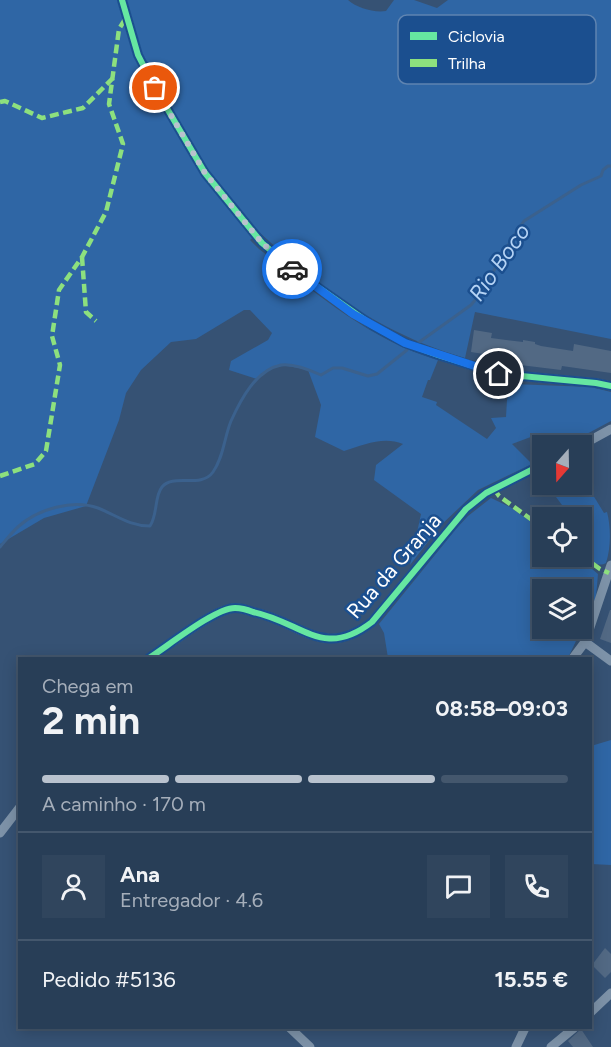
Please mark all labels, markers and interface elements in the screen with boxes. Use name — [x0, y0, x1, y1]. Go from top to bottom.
legend — [398, 15, 596, 84]
text: Ciclovia — [448, 27, 505, 46]
text: Trilha — [448, 54, 486, 73]
pin — [129, 62, 180, 113]
icon: bag — [138, 71, 171, 104]
water label: Rio Boco — [463, 218, 536, 306]
courier — [262, 239, 322, 299]
icon: car — [276, 253, 309, 286]
pin — [473, 348, 524, 399]
icon: home — [482, 357, 515, 390]
north arrow — [532, 435, 592, 495]
map controls — [532, 435, 592, 639]
button: locate — [532, 507, 592, 567]
street label: Rua da Granja — [341, 508, 446, 623]
button: layers — [532, 579, 592, 639]
text: Chega em — [42, 674, 133, 698]
text: 08:58–09:03 — [435, 695, 568, 722]
text: 2 min — [42, 697, 140, 744]
text: A caminho · 170 m — [42, 792, 206, 816]
button: person — [42, 855, 105, 918]
button: chat — [427, 855, 490, 918]
button: phone — [505, 855, 568, 918]
text: Ana — [120, 861, 160, 888]
text: Entregador · 4.6 — [120, 888, 263, 912]
text: Pedido #5136 — [42, 966, 176, 993]
text: 15.55 € — [494, 966, 568, 993]

